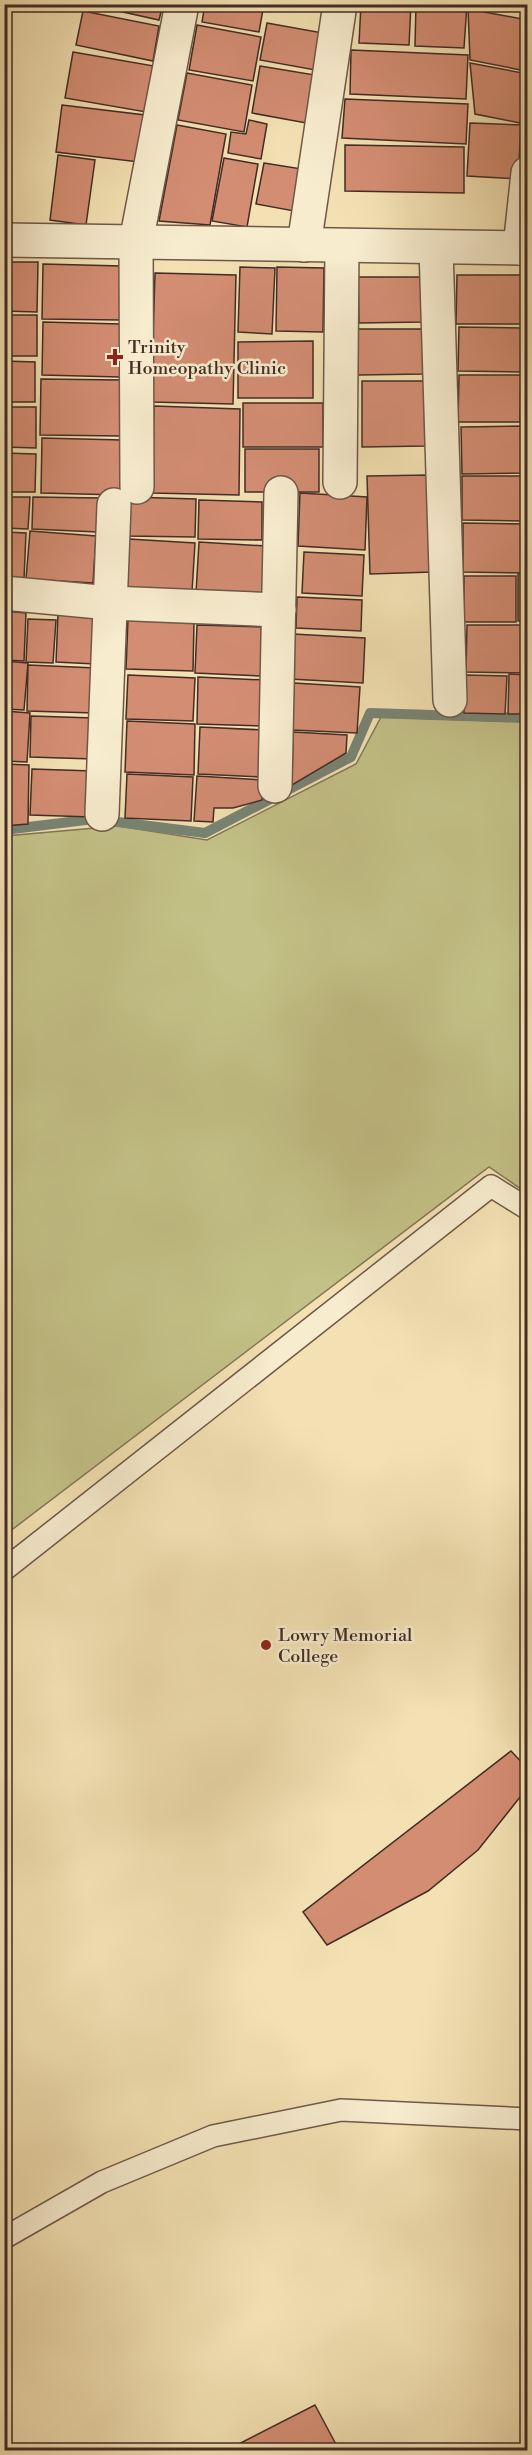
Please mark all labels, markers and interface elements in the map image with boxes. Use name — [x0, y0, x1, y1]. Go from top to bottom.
place label: Trinity Homeopathy Clinic — [128, 336, 286, 380]
marker: Trinity Homeopathy Clinic — [106, 348, 124, 366]
place label: Lowry Memorial College — [278, 1624, 413, 1668]
marker: Lowry Memorial College — [259, 1638, 273, 1652]

